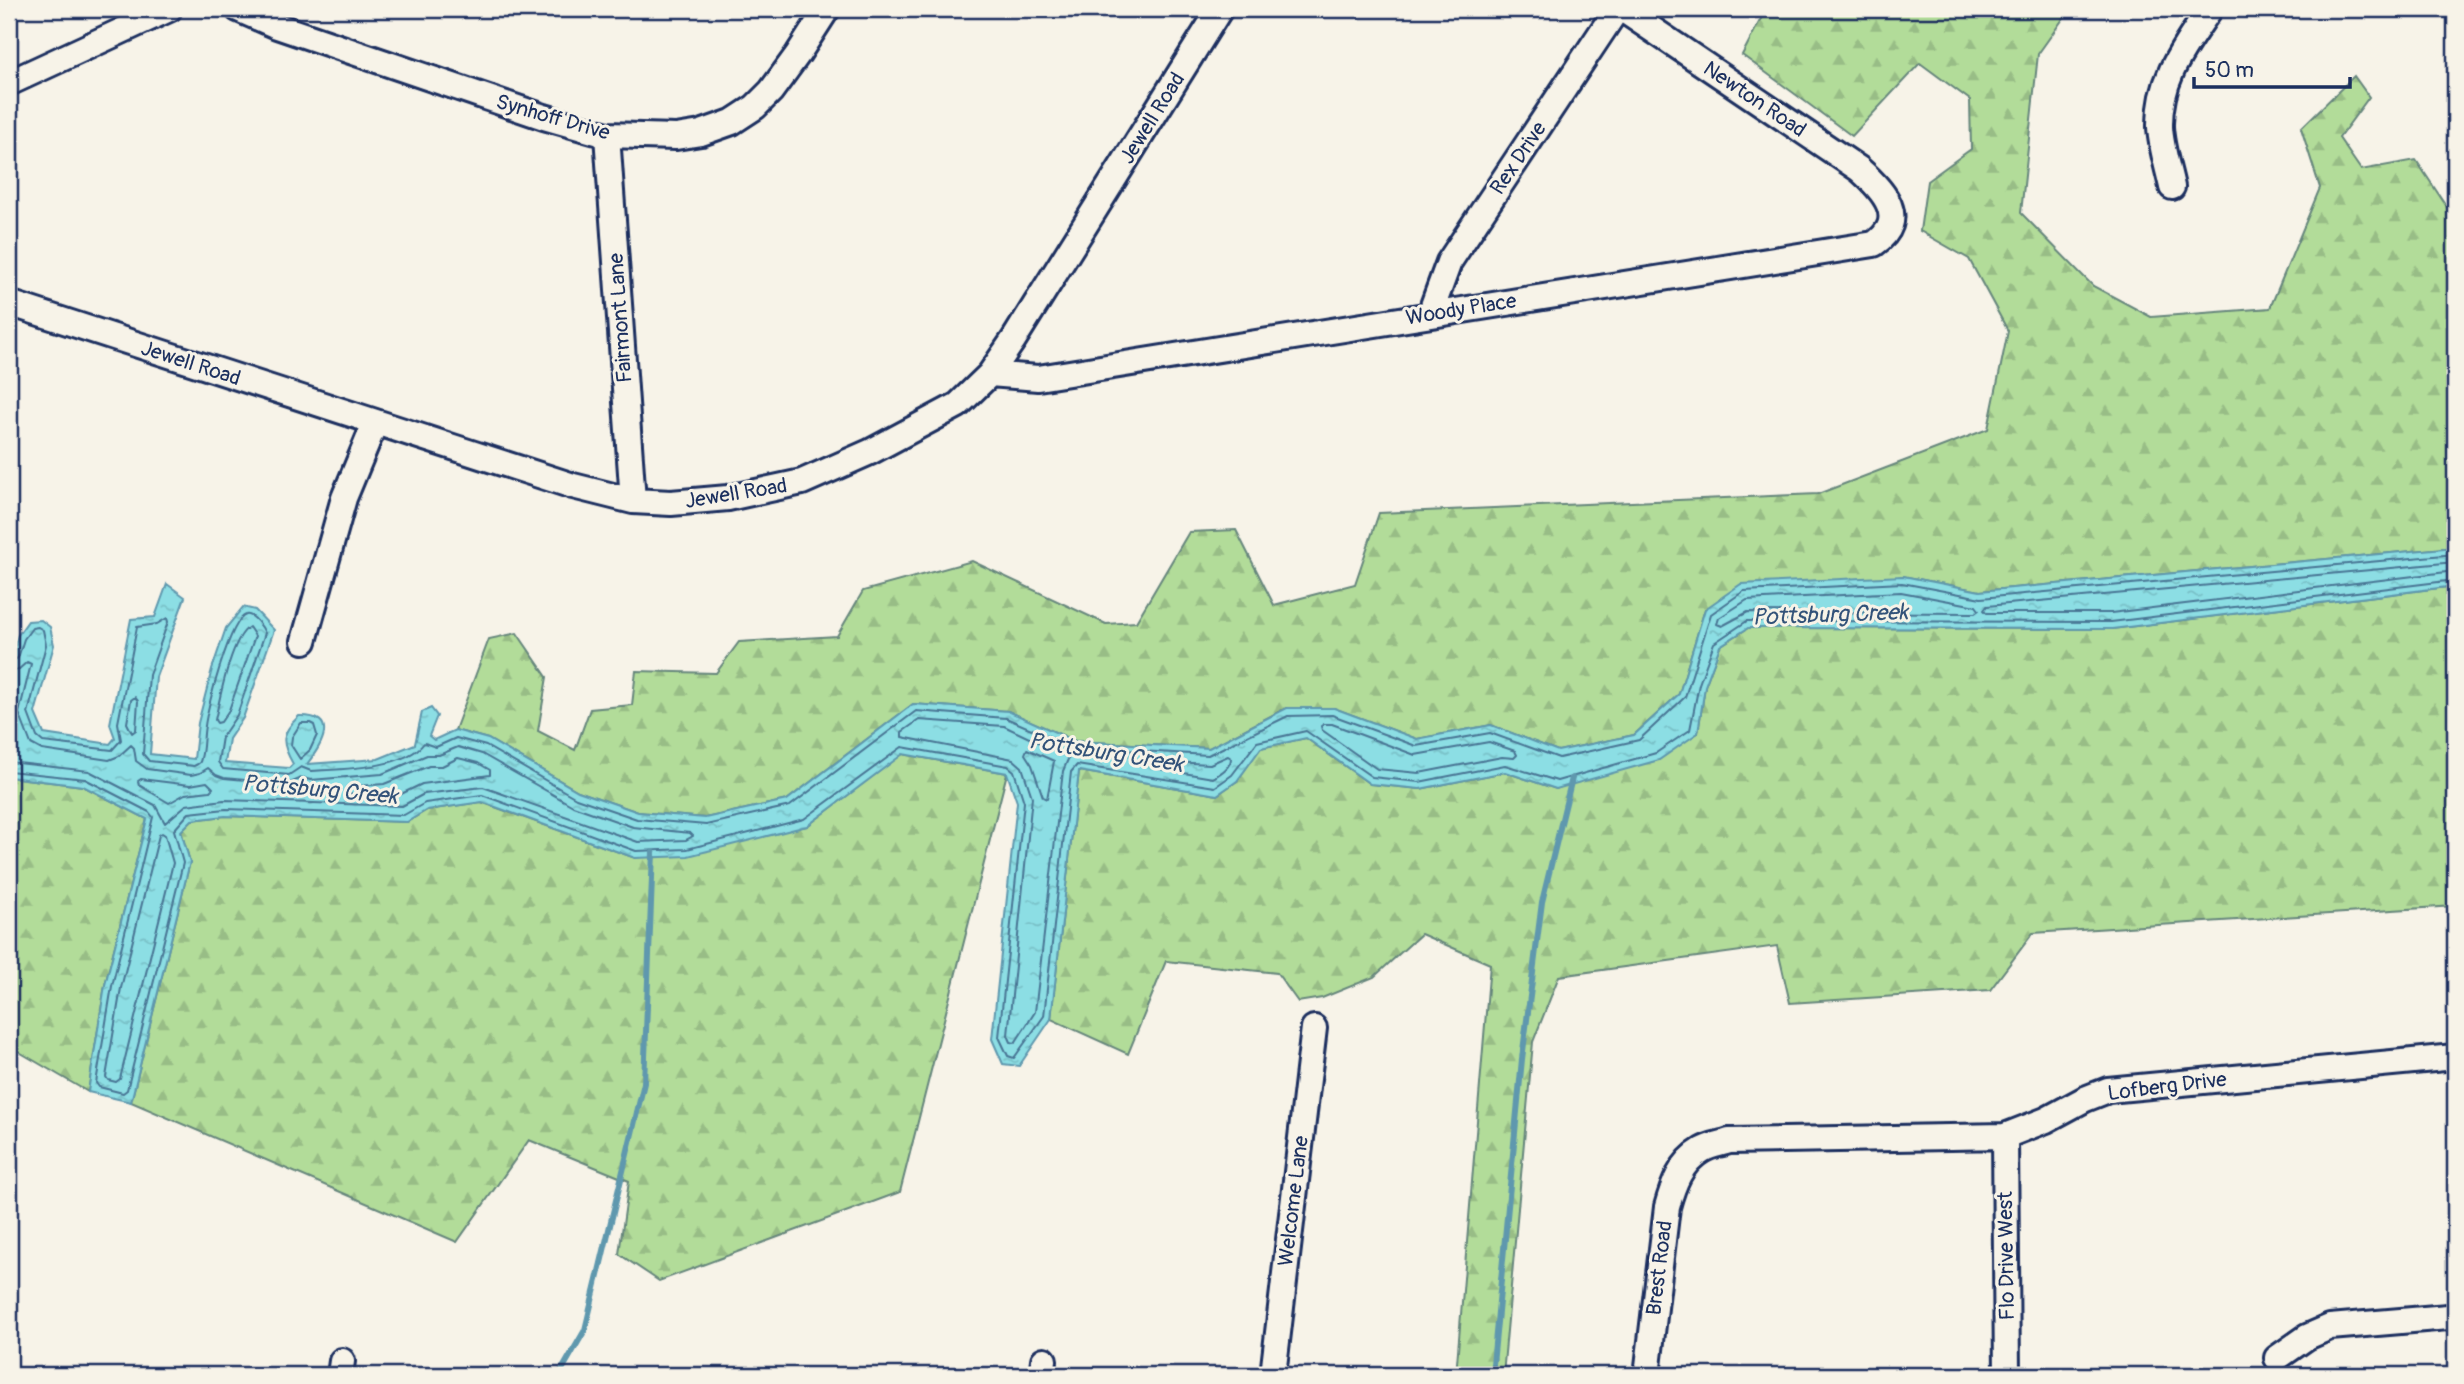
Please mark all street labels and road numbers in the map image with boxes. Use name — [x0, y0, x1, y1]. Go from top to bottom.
street label: Newton Road — [1698, 55, 1811, 144]
street label: Jewell Road — [1114, 67, 1191, 169]
street label: Synhoff Drive — [493, 88, 614, 147]
street label: Rex Drive — [1484, 116, 1553, 200]
street label: Fairmont Lane — [602, 252, 639, 384]
street label: Woody Place — [1404, 287, 1519, 332]
street label: Jewell Road — [138, 335, 244, 392]
street label: Jewell Road — [683, 472, 789, 515]
street label: Lofberg Drive — [2106, 1066, 2229, 1107]
street label: Welcome Lane — [1272, 1134, 1315, 1268]
street label: Flo Drive West — [1992, 1191, 2021, 1321]
street label: Brest Road — [1640, 1219, 1679, 1317]

